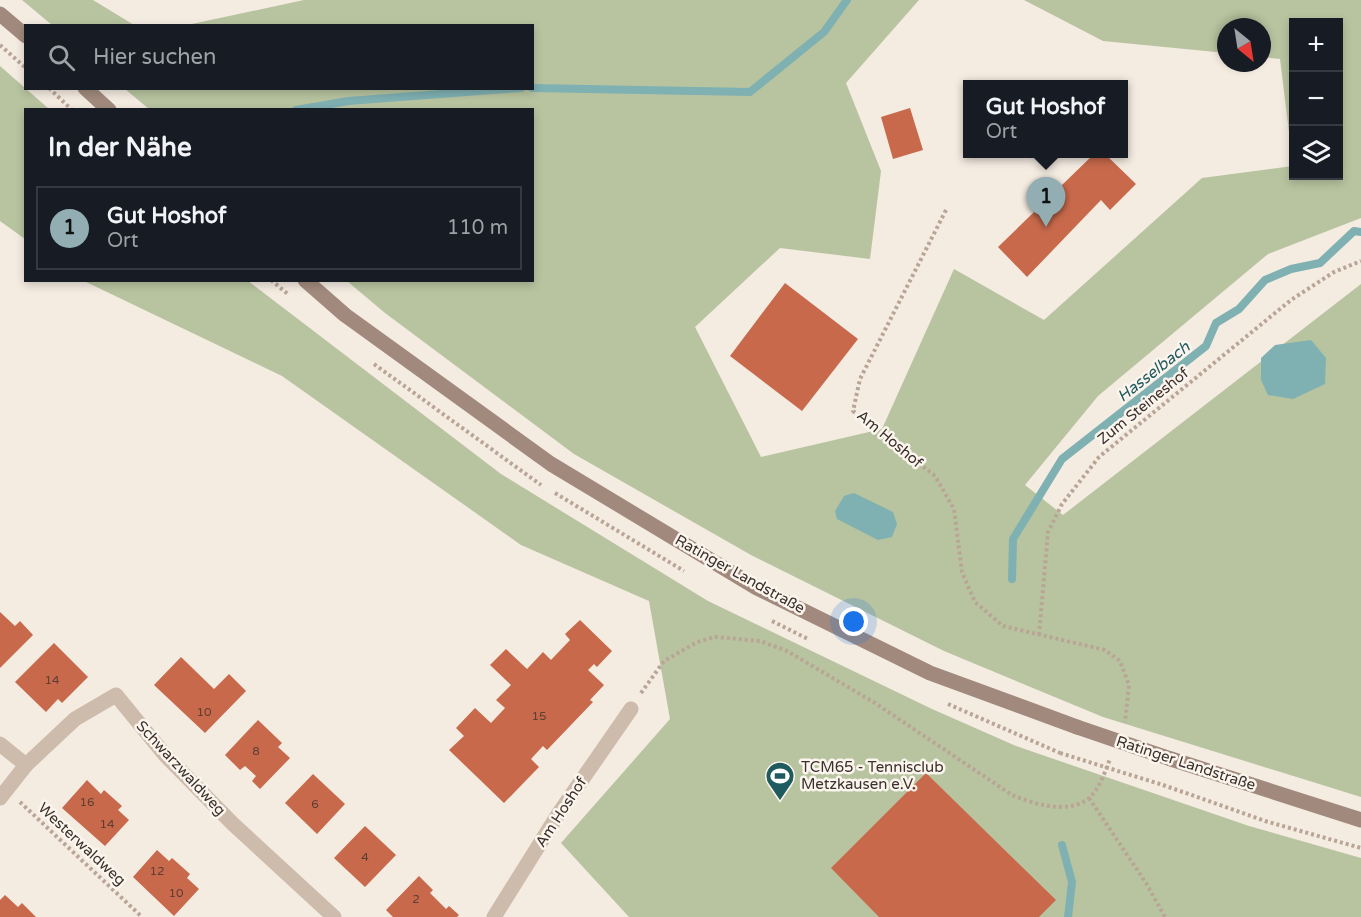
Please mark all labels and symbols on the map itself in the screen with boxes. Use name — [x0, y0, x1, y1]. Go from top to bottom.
north arrow — [1217, 18, 1271, 72]
pin: 1 — [1026, 178, 1066, 227]
water label: Hasselbach — [1113, 336, 1195, 406]
street label: Zum Steineshof — [1094, 364, 1192, 448]
street label: Am Hoshof — [854, 406, 927, 472]
street label: Ratinger Landstraße — [672, 531, 808, 617]
your location — [839, 607, 868, 636]
house number: 14 — [44, 673, 60, 687]
house number: 10 — [196, 705, 212, 719]
house number: 15 — [531, 709, 547, 723]
street label: Schwarzwaldweg — [133, 717, 229, 819]
street label: Ratinger Landstraße — [1114, 732, 1258, 794]
house number: 8 — [252, 744, 260, 758]
place label: TCM65 - Tennisclub Metzkausen e.V. — [801, 758, 944, 793]
sports icon: TCM65 - Tennisclub Metzkausen e.V. — [764, 760, 796, 802]
street label: Am Hoshof — [532, 773, 591, 851]
house number: 16 — [79, 795, 95, 809]
house number: 6 — [311, 797, 319, 811]
street label: Westerwaldweg — [34, 799, 130, 889]
house number: 14 — [99, 817, 115, 831]
house number: 4 — [361, 850, 369, 864]
house number: 12 — [149, 864, 165, 878]
house number: 10 — [168, 886, 184, 900]
house number: 2 — [412, 892, 420, 906]

